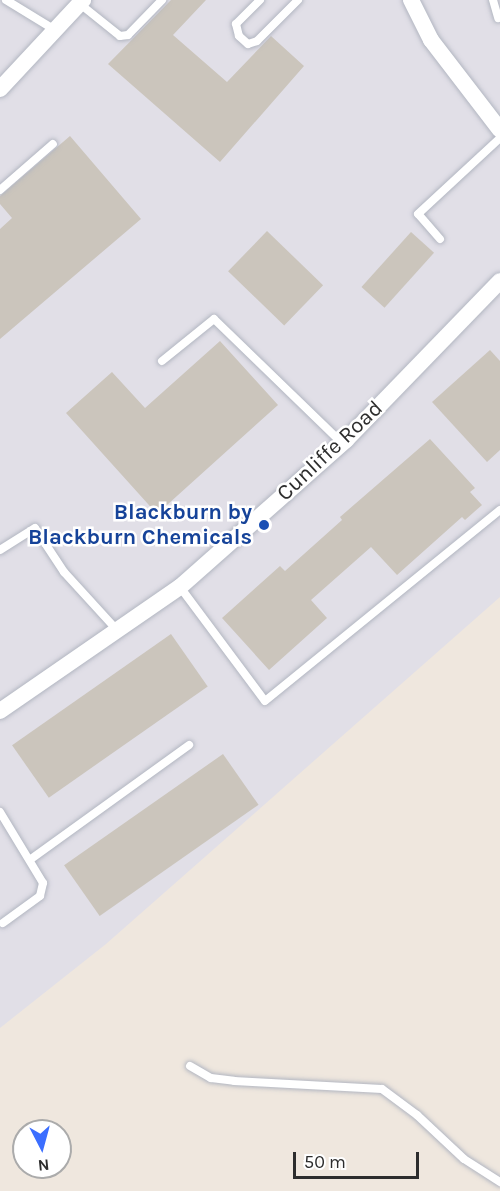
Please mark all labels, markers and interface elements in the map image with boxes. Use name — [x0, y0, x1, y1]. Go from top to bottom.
street label: Cunliffe Road — [272, 395, 388, 507]
place label: Blackburn by Blackburn Chemicals — [28, 499, 252, 550]
marker: Blackburn by Blackburn Chemicals — [257, 518, 271, 532]
north arrow — [12, 1119, 72, 1179]
scale bar — [296, 1140, 422, 1178]
text: 50 m — [304, 1151, 346, 1173]
text: N — [37, 1155, 50, 1175]

